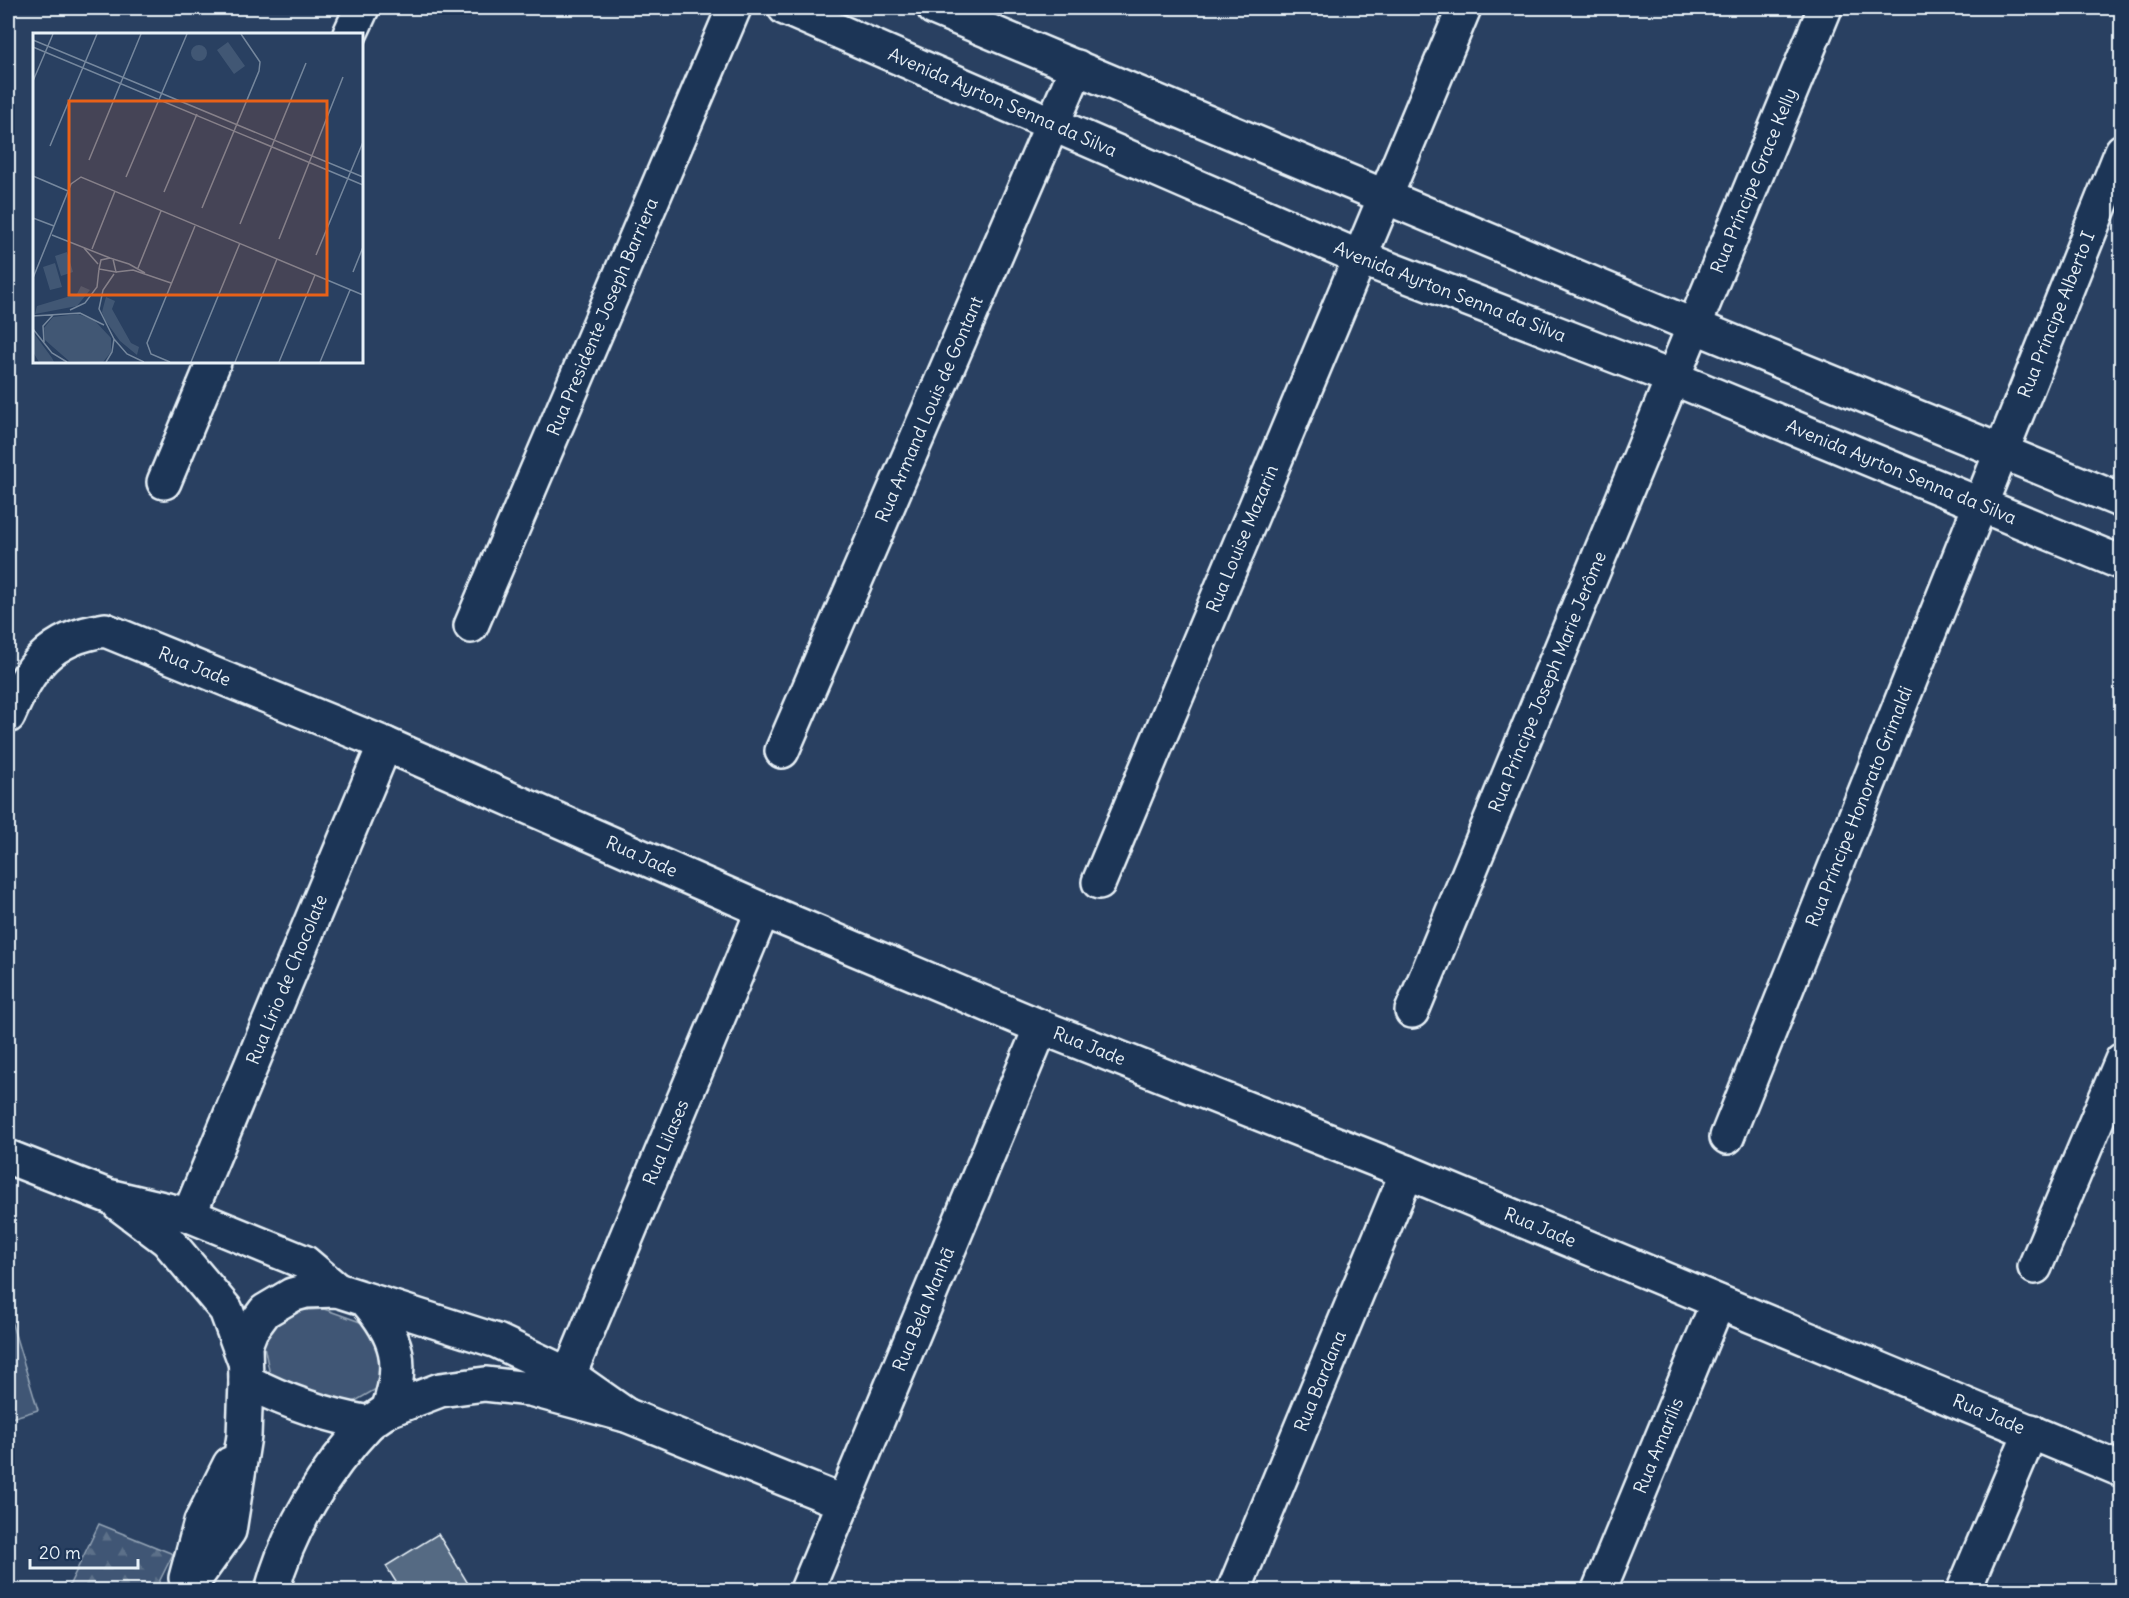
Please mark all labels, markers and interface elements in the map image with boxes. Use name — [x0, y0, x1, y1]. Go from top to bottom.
inset map — [33, 33, 363, 363]
street label: Avenida Ayrton Senna da Silva — [885, 42, 1120, 162]
street label: Rua Príncipe Grace Kelly — [1705, 84, 1802, 277]
street label: Rua Presidente Joseph Barriera — [541, 194, 663, 439]
street label: Rua Príncipe Alberto I — [2012, 228, 2100, 401]
street label: Avenida Ayrton Senna da Silva — [1331, 236, 1569, 347]
street label: Rua Armand Louis de Gontant — [870, 293, 988, 526]
street label: Avenida Ayrton Senna da Silva — [1783, 414, 2020, 529]
street label: Rua Louise Mazarin — [1201, 461, 1283, 616]
street label: Rua Príncipe Joseph Marie Jerôme — [1483, 548, 1611, 816]
street label: Rua Jade — [155, 641, 234, 691]
street label: Rua Príncipe Honorato Grimaldi — [1800, 683, 1917, 930]
street label: Rua Jade — [602, 830, 681, 882]
street label: Rua Lírio de Chocolate — [241, 891, 332, 1068]
street label: Rua Jade — [1050, 1021, 1129, 1070]
street label: Rua Lilases — [638, 1096, 694, 1188]
street label: Rua Jade — [1501, 1202, 1580, 1252]
street label: Rua Bela Manhã — [887, 1244, 959, 1375]
street label: Rua Bardana — [1289, 1327, 1351, 1435]
street label: Rua Jade — [1949, 1389, 2028, 1439]
street label: Rua Amarílis — [1628, 1394, 1688, 1497]
scale bar — [30, 1532, 138, 1570]
text: 20 m — [39, 1541, 81, 1564]

